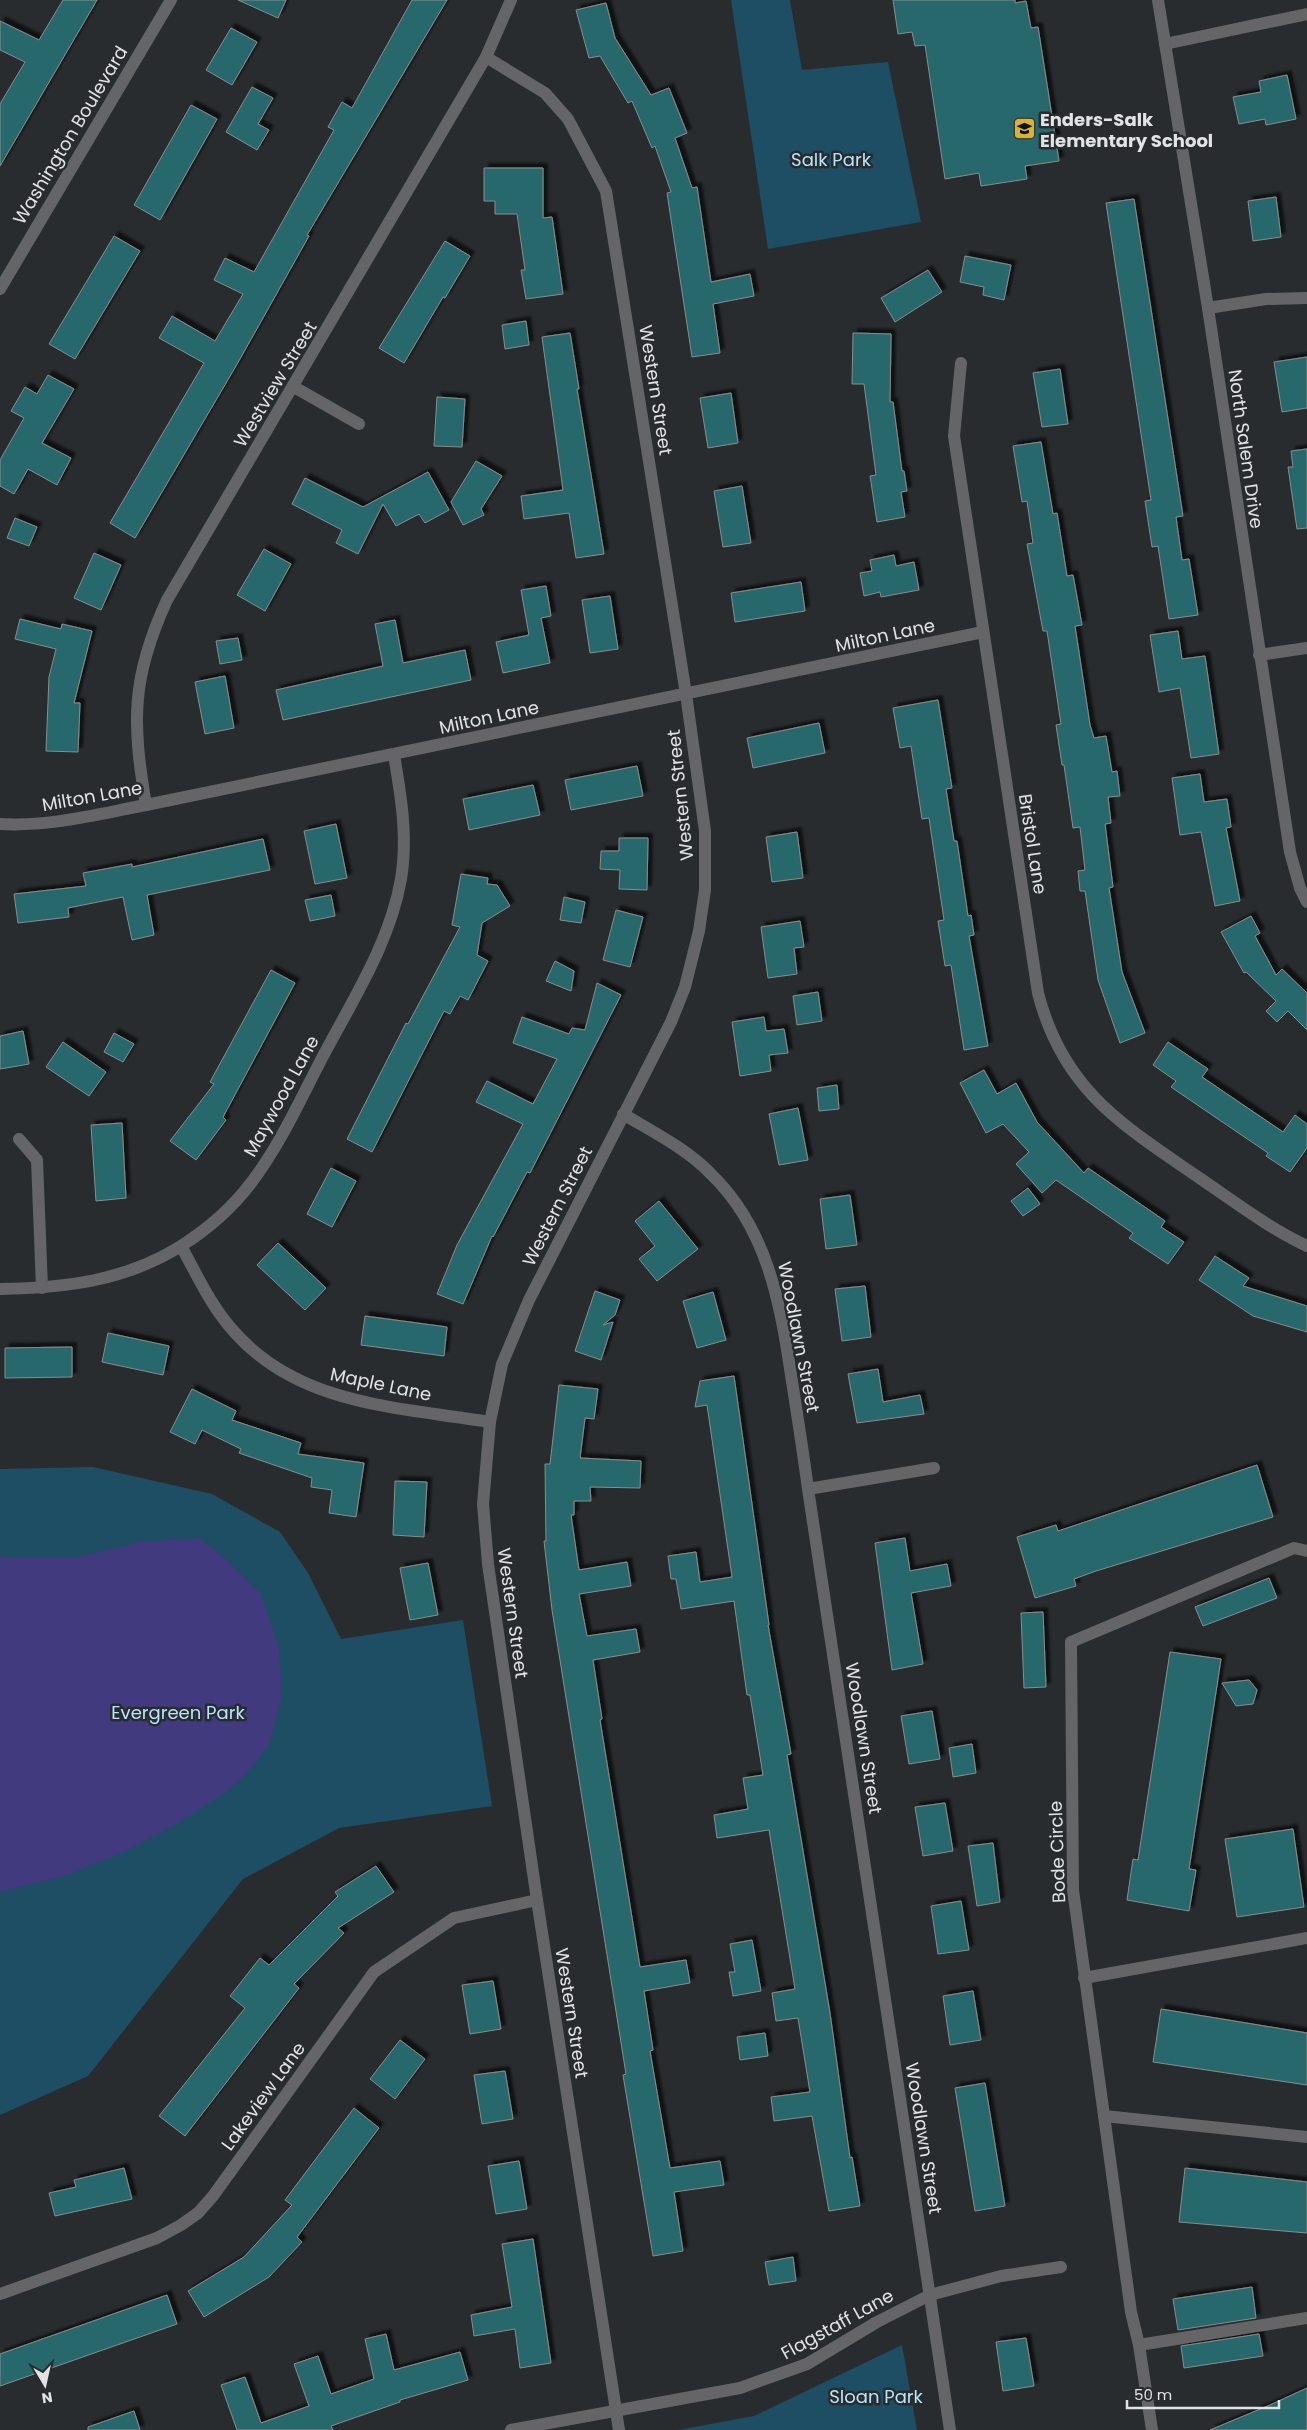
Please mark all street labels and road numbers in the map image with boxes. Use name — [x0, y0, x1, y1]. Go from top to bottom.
street label: Washington Boulevard — [7, 41, 133, 229]
street label: Westview Street — [228, 316, 322, 452]
street label: Western Street — [633, 323, 679, 457]
street label: North Salem Drive — [1222, 368, 1270, 530]
street label: Milton Lane — [833, 612, 937, 658]
street label: Milton Lane — [437, 694, 541, 740]
street label: Western Street — [661, 728, 699, 862]
street label: Milton Lane — [40, 775, 144, 817]
street label: Bristol Lane — [1013, 792, 1053, 896]
street label: Maywood Lane — [237, 1031, 325, 1161]
street label: Western Street — [516, 1142, 598, 1270]
street label: Woodlawn Street — [772, 1259, 826, 1415]
street label: Maple Lane — [328, 1361, 434, 1407]
street label: Western Street — [491, 1546, 535, 1680]
street label: Woodlawn Street — [840, 1660, 888, 1816]
street label: Bode Circle — [1043, 1800, 1071, 1904]
street label: Western Street — [549, 1946, 595, 2080]
street label: Lakeview Lane — [215, 2037, 311, 2155]
street label: Woodlawn Street — [900, 2060, 948, 2216]
street label: Flagstaff Lane — [776, 2283, 898, 2365]

